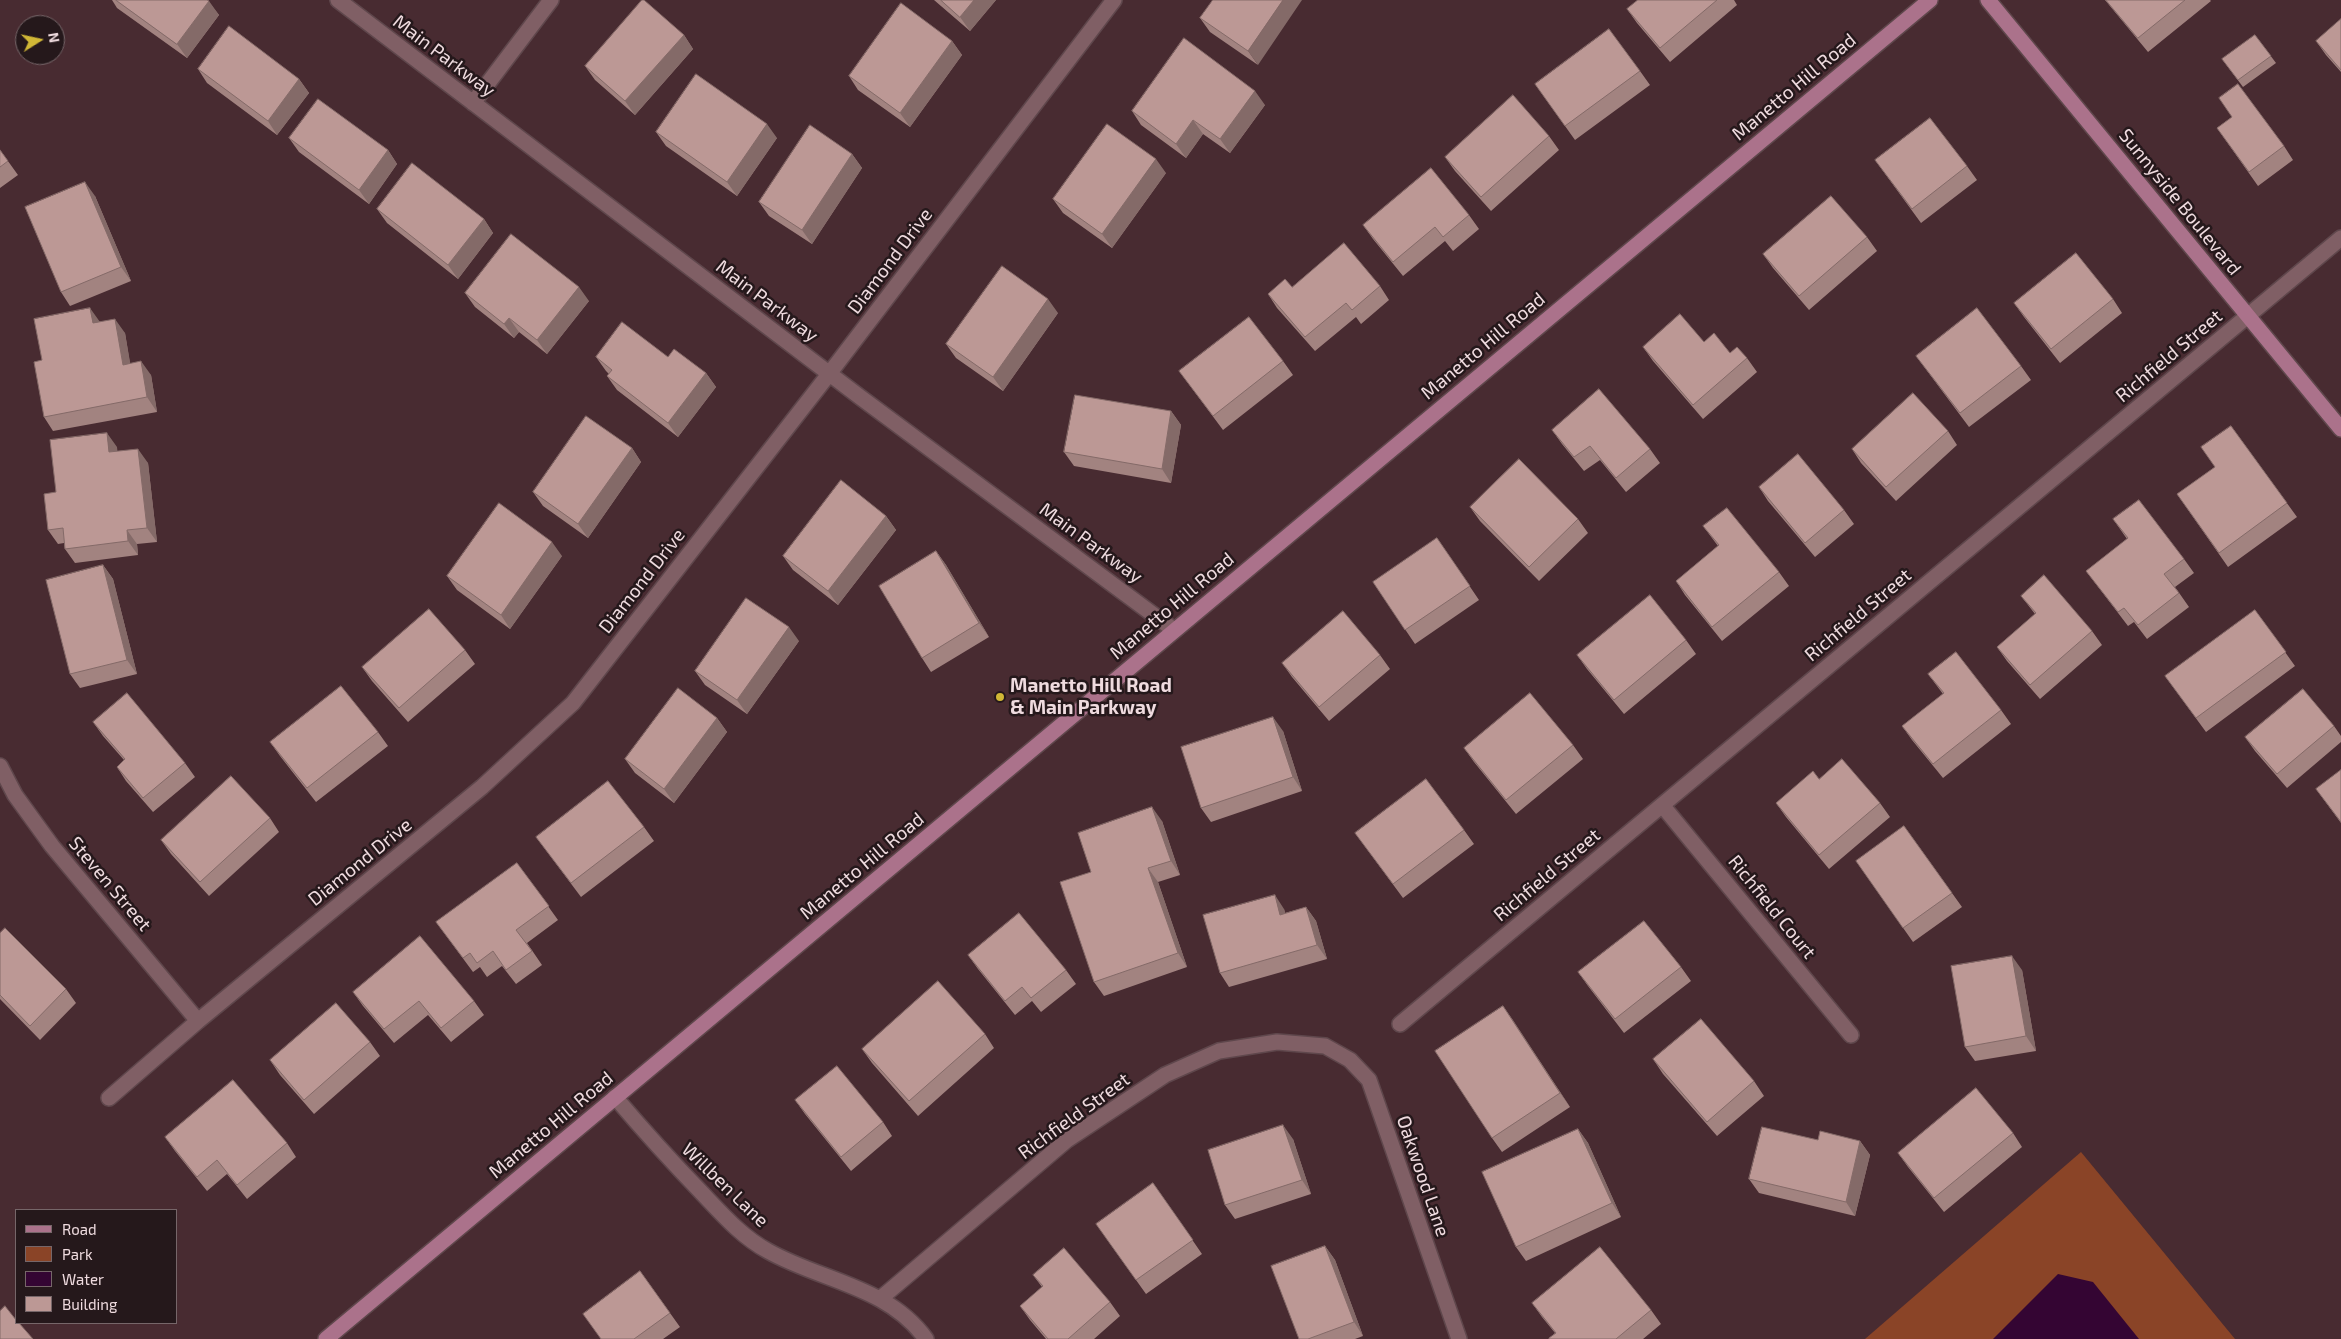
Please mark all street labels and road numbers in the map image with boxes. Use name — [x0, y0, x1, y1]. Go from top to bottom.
street label: Main Parkway — [388, 10, 500, 102]
street label: Manetto Hill Road — [1727, 29, 1861, 145]
street label: Sunnyside Boulevard — [2114, 124, 2246, 280]
street label: Diamond Drive — [843, 204, 937, 318]
street label: Main Parkway — [711, 255, 823, 347]
street label: Manetto Hill Road — [1416, 288, 1550, 404]
street label: Richfield Street — [2111, 305, 2227, 407]
street label: Main Parkway — [1035, 498, 1147, 588]
street label: Diamond Drive — [594, 524, 690, 638]
street label: Manetto Hill Road — [1105, 548, 1239, 664]
street label: Richfield Street — [1800, 564, 1916, 666]
street label: Manetto Hill Road — [795, 808, 929, 924]
street label: Diamond Drive — [304, 813, 416, 911]
street label: Richfield Street — [1489, 824, 1605, 926]
street label: Steven Street — [64, 832, 156, 936]
street label: Richfield Court — [1723, 851, 1821, 963]
street label: Manetto Hill Road — [484, 1067, 618, 1183]
street label: Richfield Street — [1014, 1068, 1134, 1164]
street label: Oakwood Lane — [1392, 1112, 1454, 1240]
street label: Willben Lane — [677, 1138, 773, 1232]

